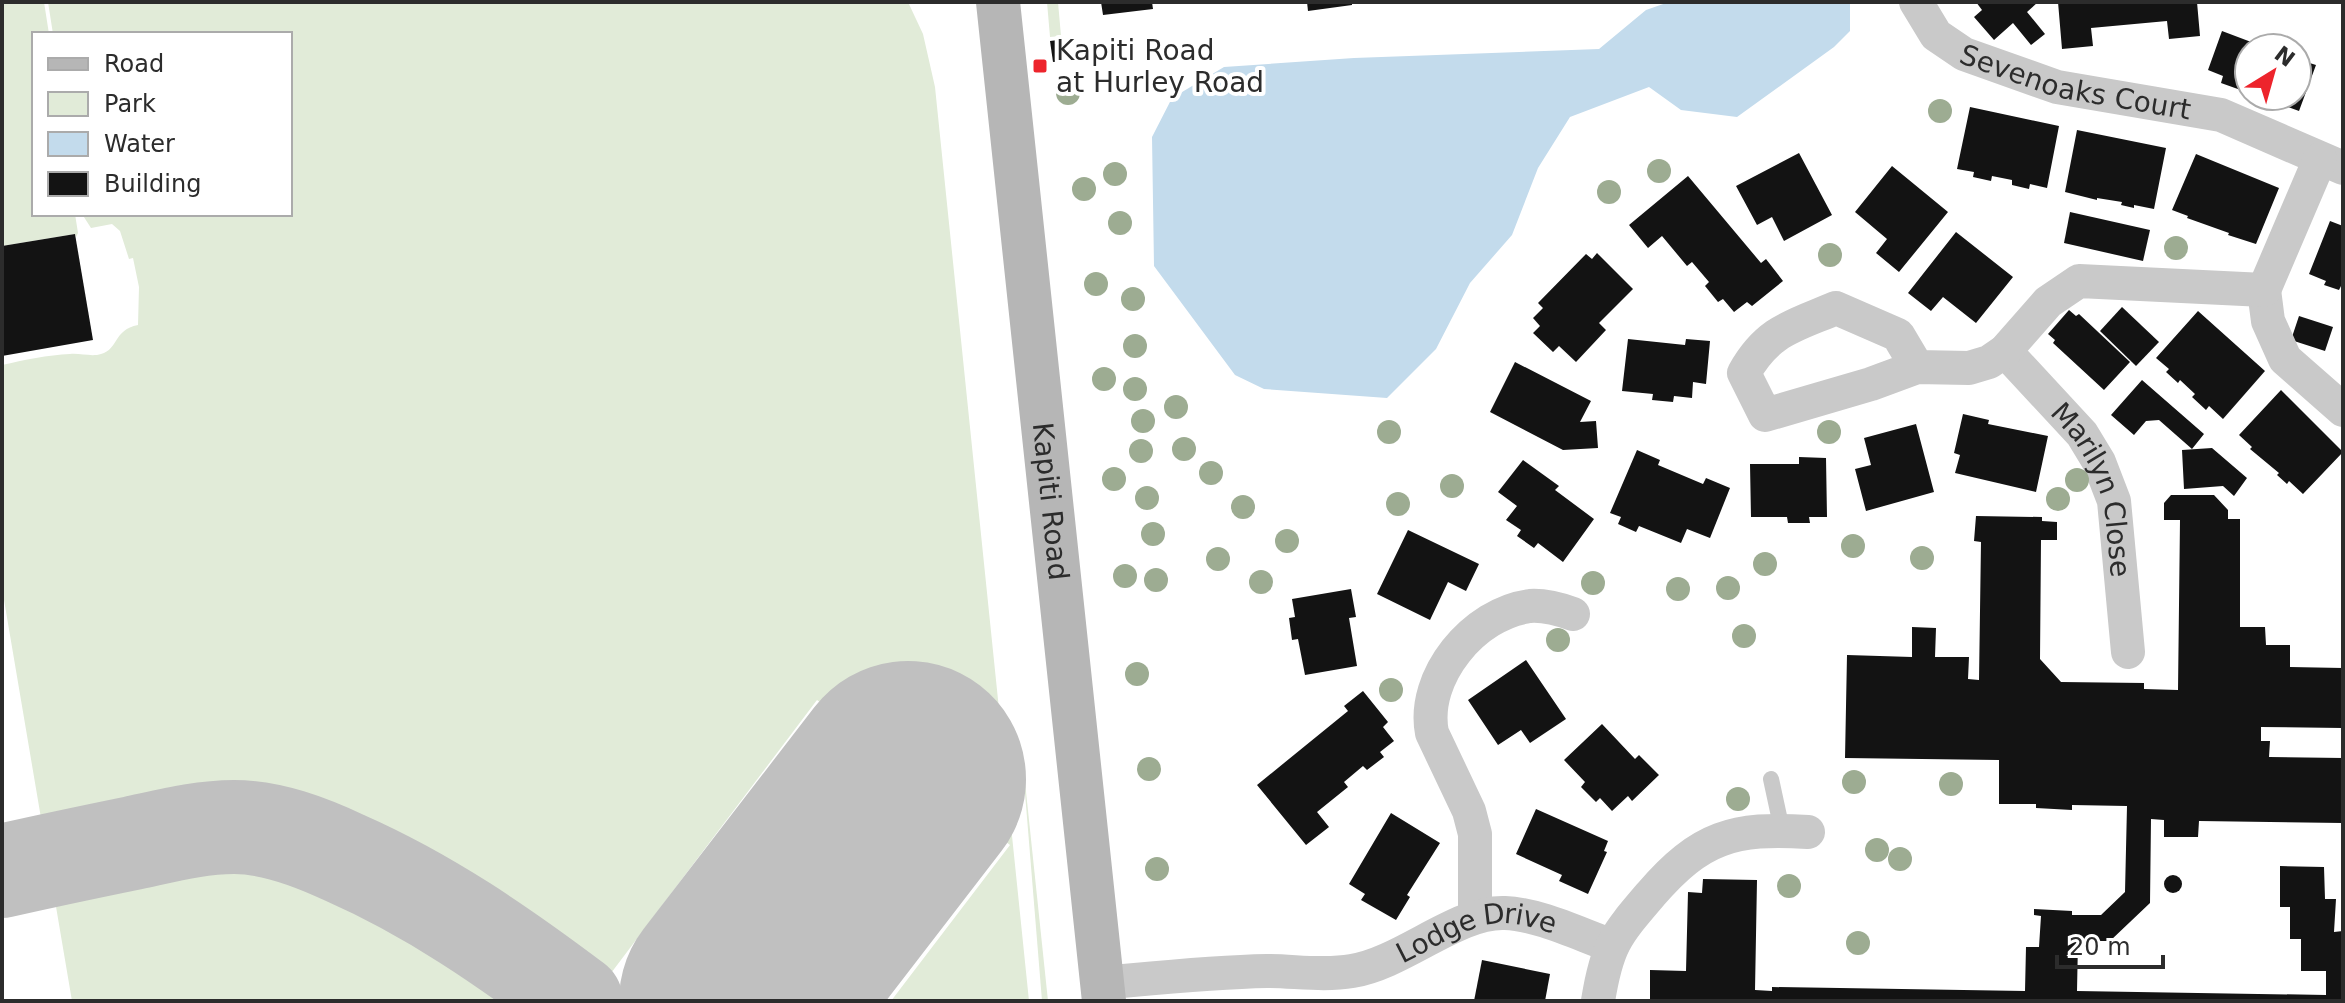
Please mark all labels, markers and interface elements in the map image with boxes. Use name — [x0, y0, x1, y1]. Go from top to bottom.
legend — [32, 32, 292, 216]
north arrow — [2233, 32, 2313, 112]
place label: Kapiti Road at Hurley Road — [1056, 34, 1264, 99]
street label: Sevenoaks Court — [1955, 37, 2194, 126]
text: N — [2270, 41, 2300, 72]
text: Road — [104, 50, 164, 78]
marker: Kapiti Road at Hurley Road — [1031, 57, 1049, 75]
text: Park — [104, 90, 156, 118]
text: Water — [104, 130, 175, 158]
text: Building — [104, 170, 201, 198]
street label: Marilyn Close — [2045, 396, 2137, 578]
street label: Kapiti Road — [1026, 421, 1076, 582]
street label: Lodge Drive — [1391, 896, 1561, 970]
scale bar — [2057, 919, 2163, 969]
text: 20 m — [2069, 933, 2131, 961]

